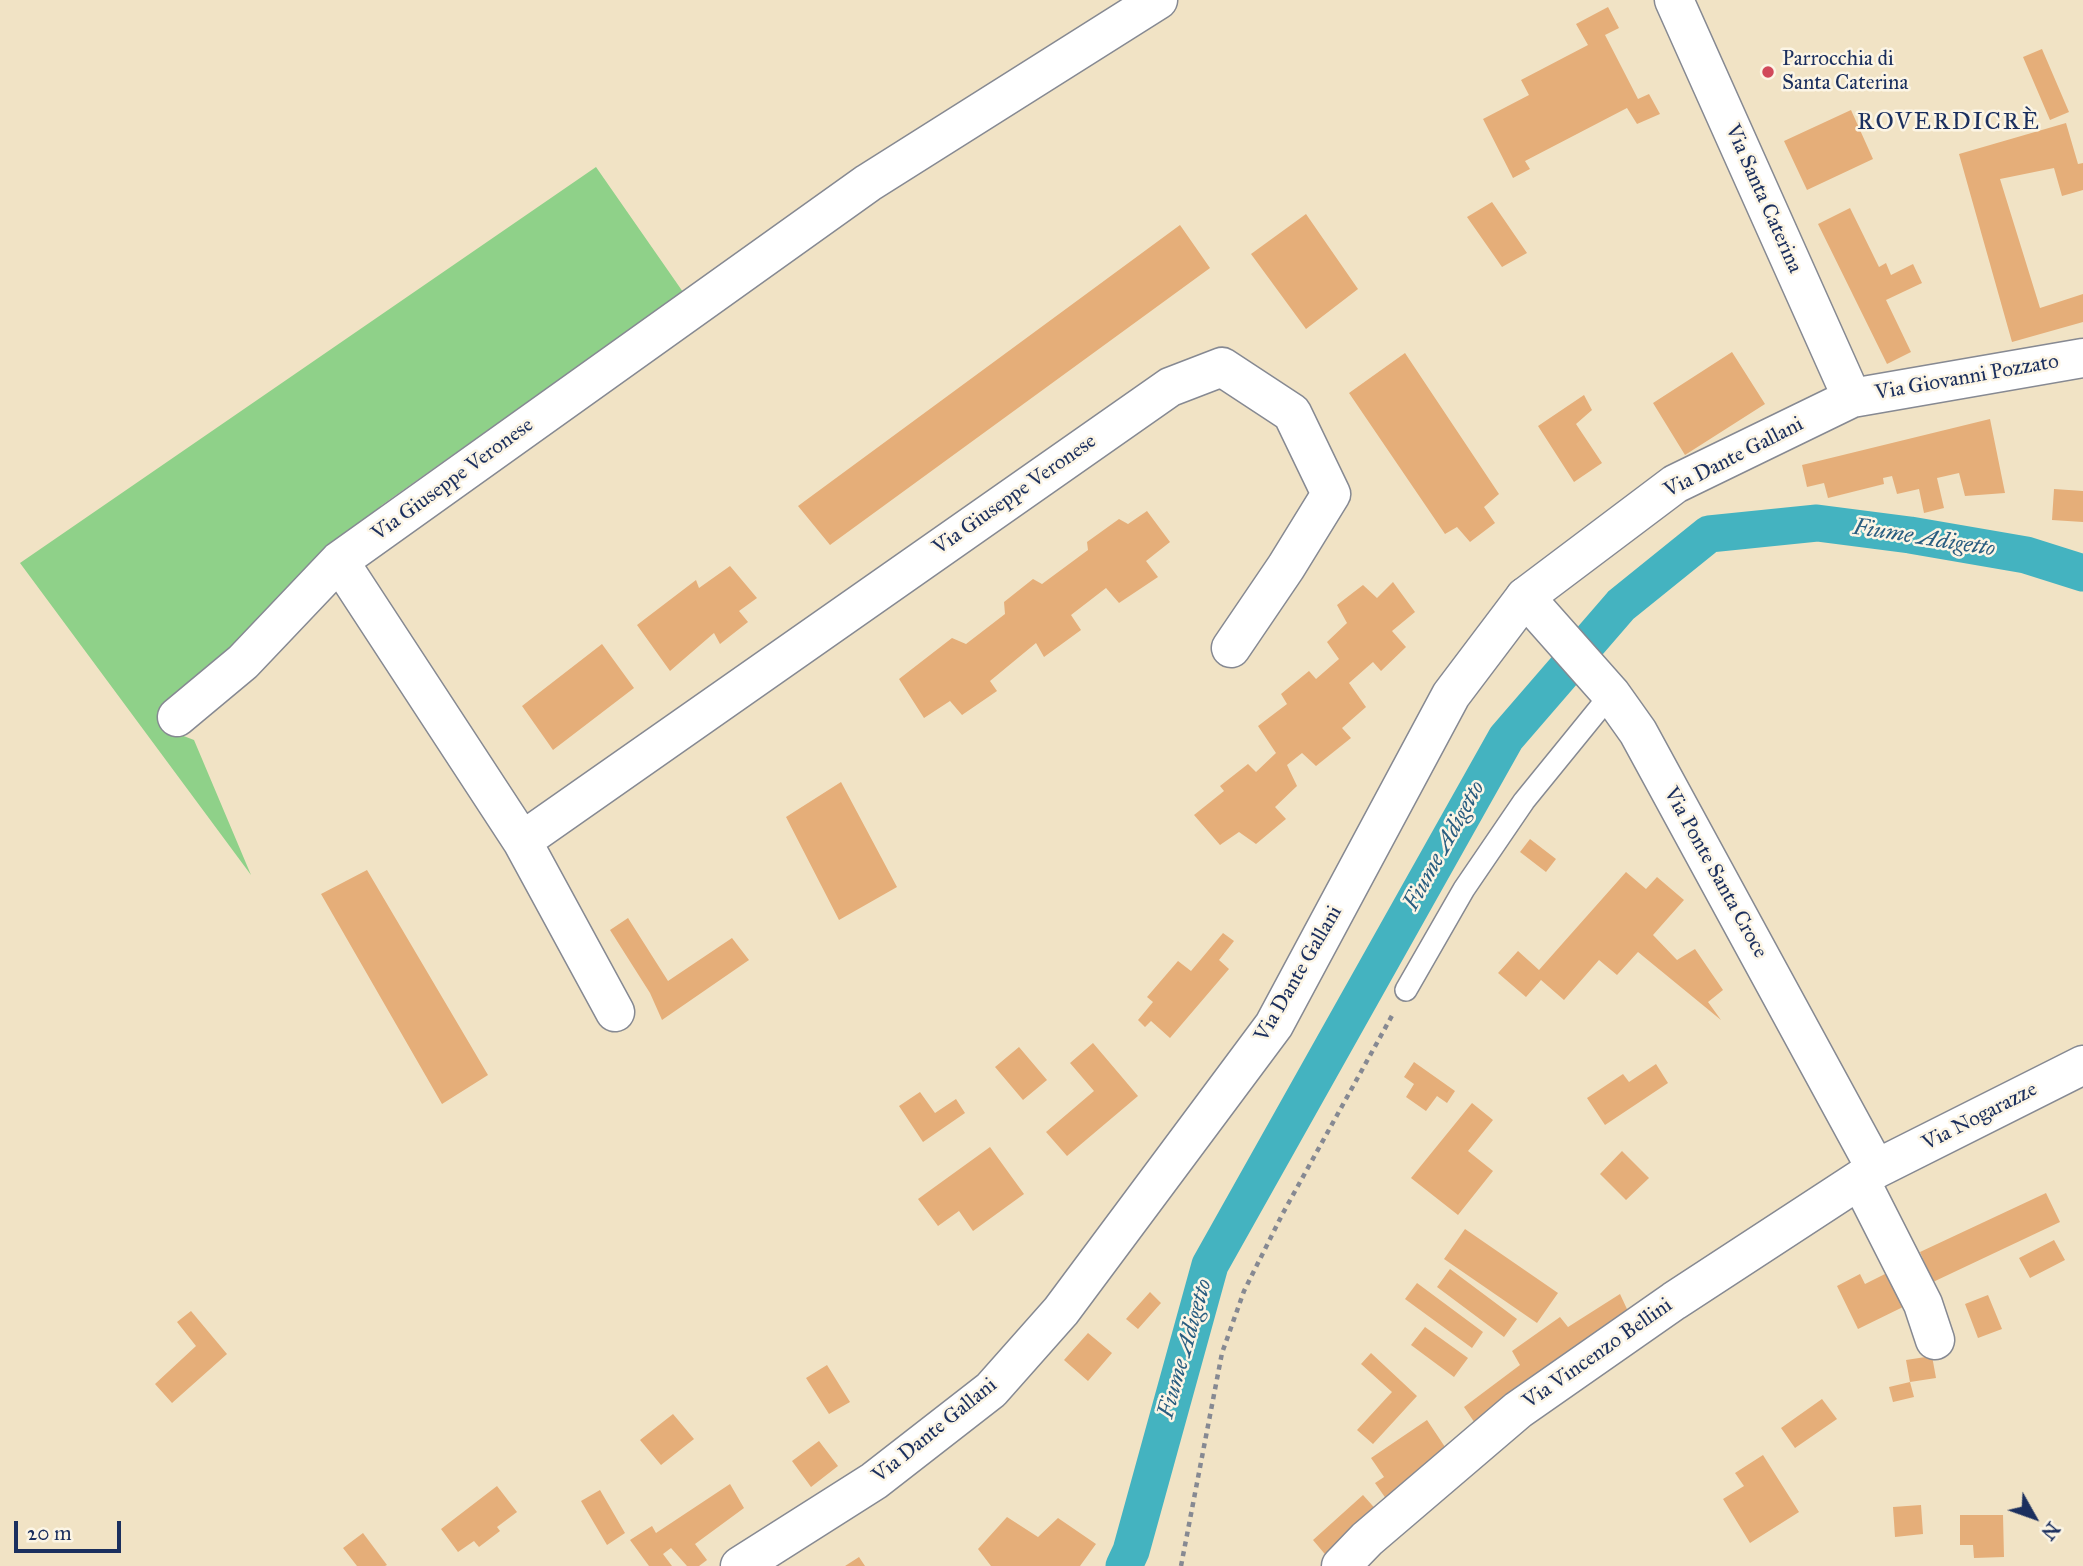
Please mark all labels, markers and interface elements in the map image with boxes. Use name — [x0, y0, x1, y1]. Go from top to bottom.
place label: Parrocchia di Santa Caterina — [1782, 47, 1908, 97]
marker: Parrocchia di Santa Caterina — [1760, 64, 1776, 80]
district label: ROVERDICRÈ — [1858, 109, 2040, 137]
street label: Via Santa Caterina — [1719, 121, 1807, 277]
street label: Via Giovanni Pozzato — [1873, 349, 2061, 407]
street label: Via Dante Gallani — [1660, 412, 1808, 504]
street label: Via Giuseppe Veronese — [367, 413, 539, 547]
street label: Via Giuseppe Veronese — [929, 429, 1101, 561]
water label: Fiume Adigetto — [1851, 514, 1997, 564]
water label: Fiume Adigetto — [1398, 777, 1492, 915]
street label: Via Ponte Santa Croce — [1658, 783, 1772, 963]
street label: Via Dante Gallani — [1250, 902, 1348, 1046]
street label: Via Nogarazze — [1918, 1077, 2042, 1157]
water label: Fiume Adigetto — [1153, 1276, 1219, 1422]
street label: Via Vincenzo Bellini — [1519, 1293, 1677, 1415]
street label: Via Dante Gallani — [868, 1373, 1002, 1489]
north arrow — [1999, 1482, 2069, 1552]
scale bar — [18, 1506, 124, 1550]
text: N — [2036, 1517, 2064, 1544]
text: 20 m — [27, 1520, 72, 1546]

